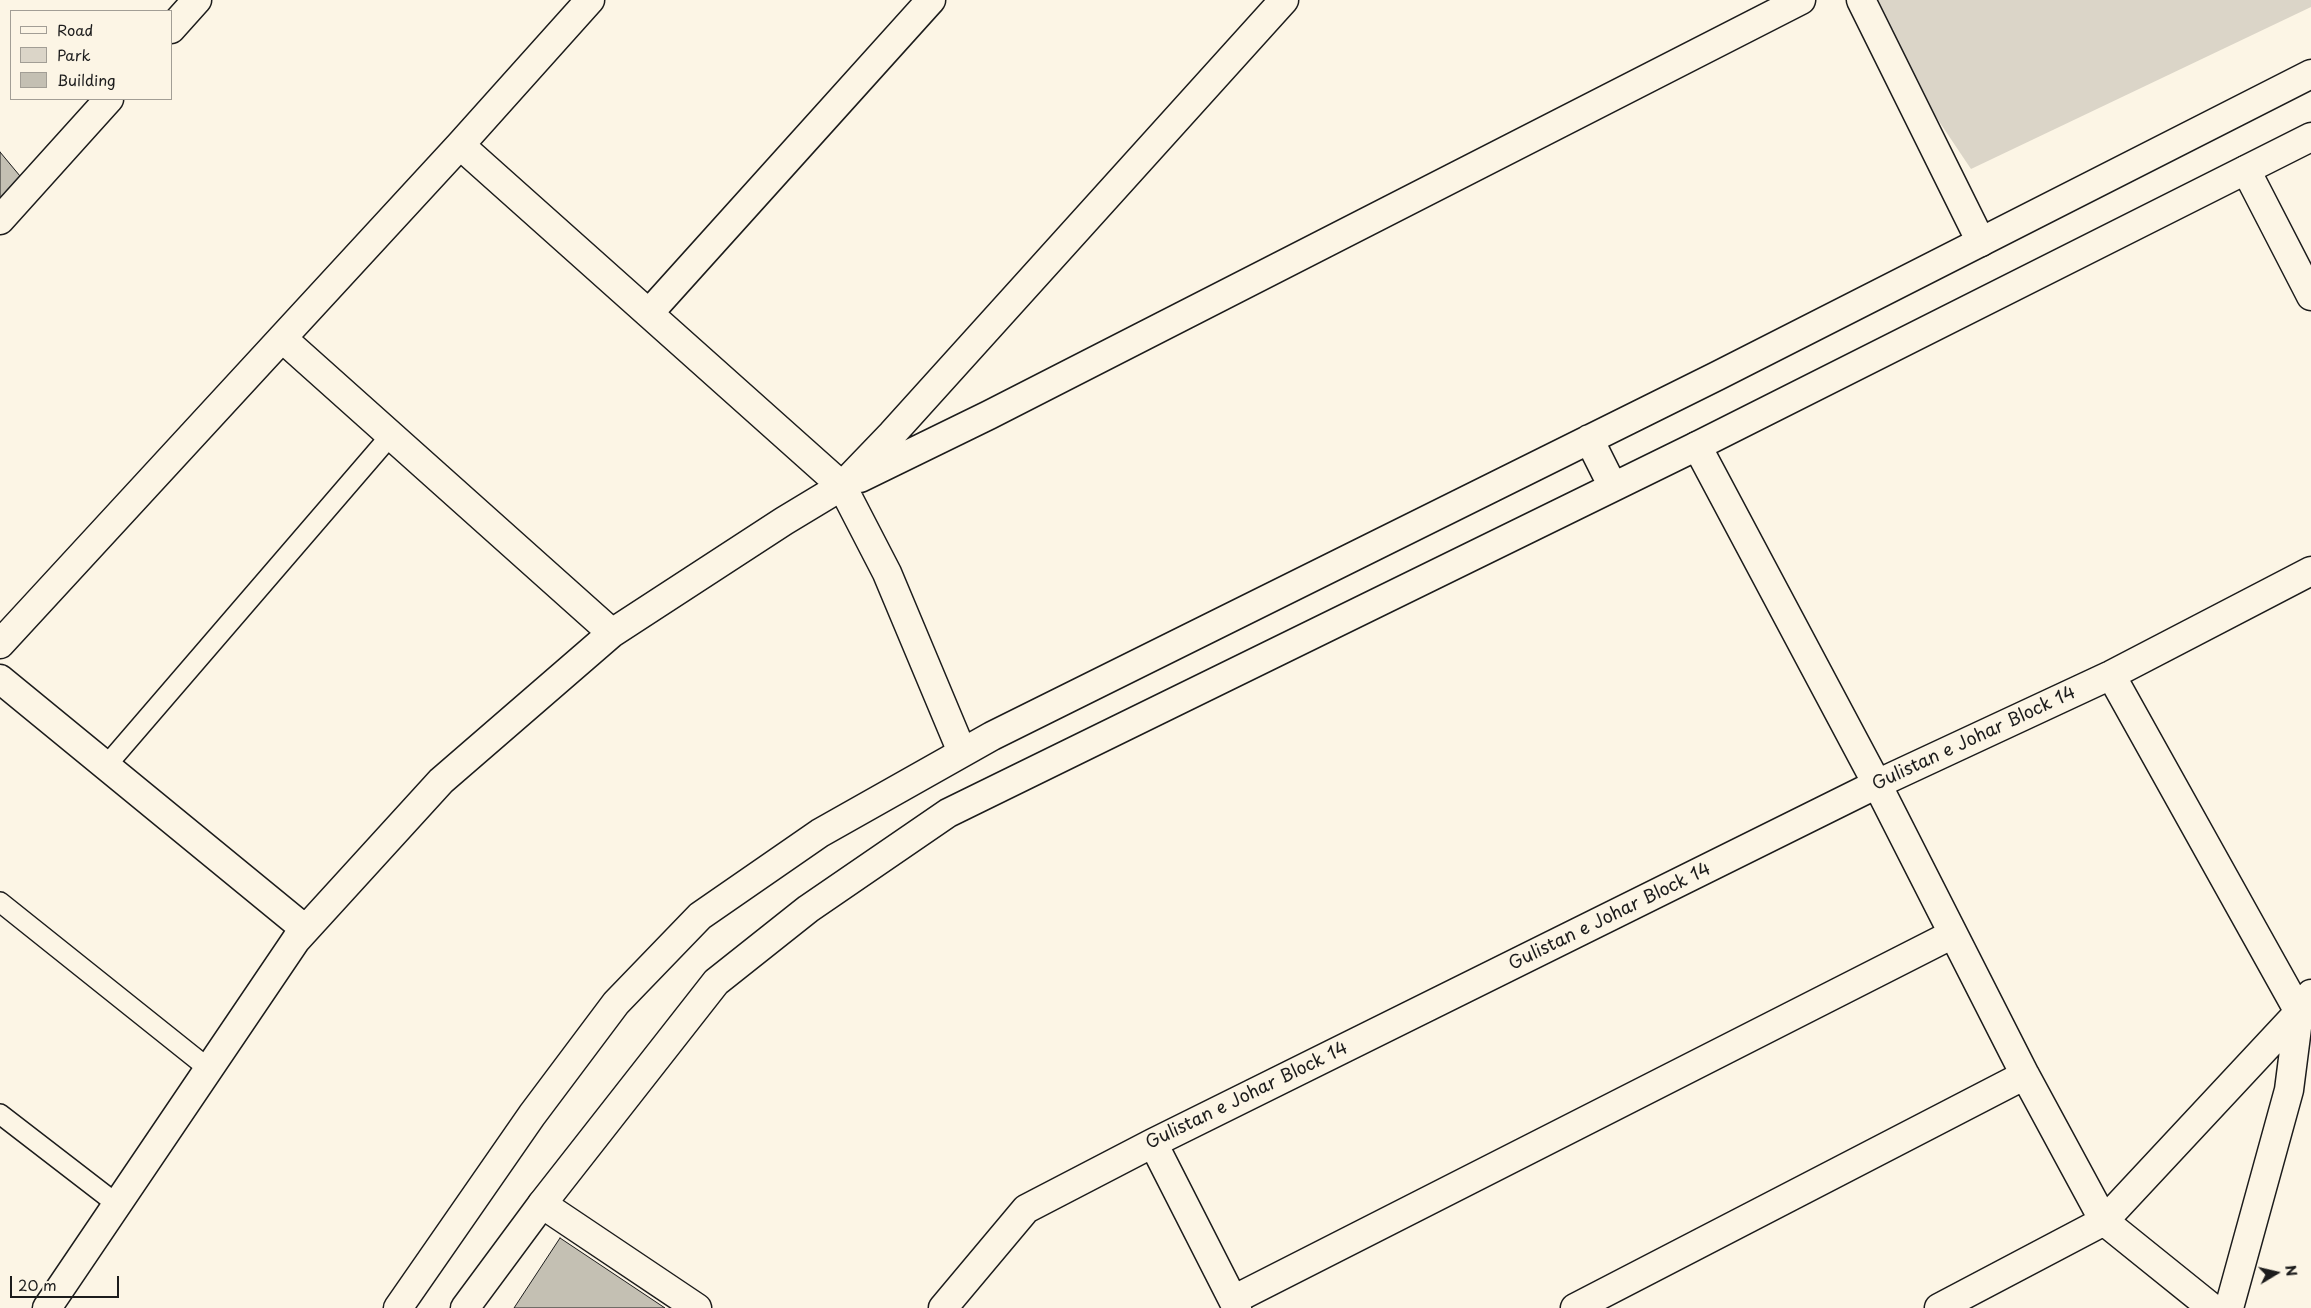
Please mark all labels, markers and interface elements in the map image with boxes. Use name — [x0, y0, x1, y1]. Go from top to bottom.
legend — [10, 10, 172, 100]
text: Road — [57, 18, 93, 41]
text: Park — [57, 43, 91, 66]
text: Building — [57, 68, 116, 91]
street label: Gulistan e Johar Block 14 — [1869, 682, 2079, 796]
street label: Gulistan e Johar Block 14 — [1505, 859, 1715, 975]
street label: Gulistan e Johar Block 14 — [1142, 1038, 1352, 1154]
north arrow — [2251, 1248, 2301, 1298]
text: N — [2280, 1263, 2303, 1278]
scale bar — [12, 1266, 121, 1298]
text: 20 m — [18, 1273, 57, 1296]

